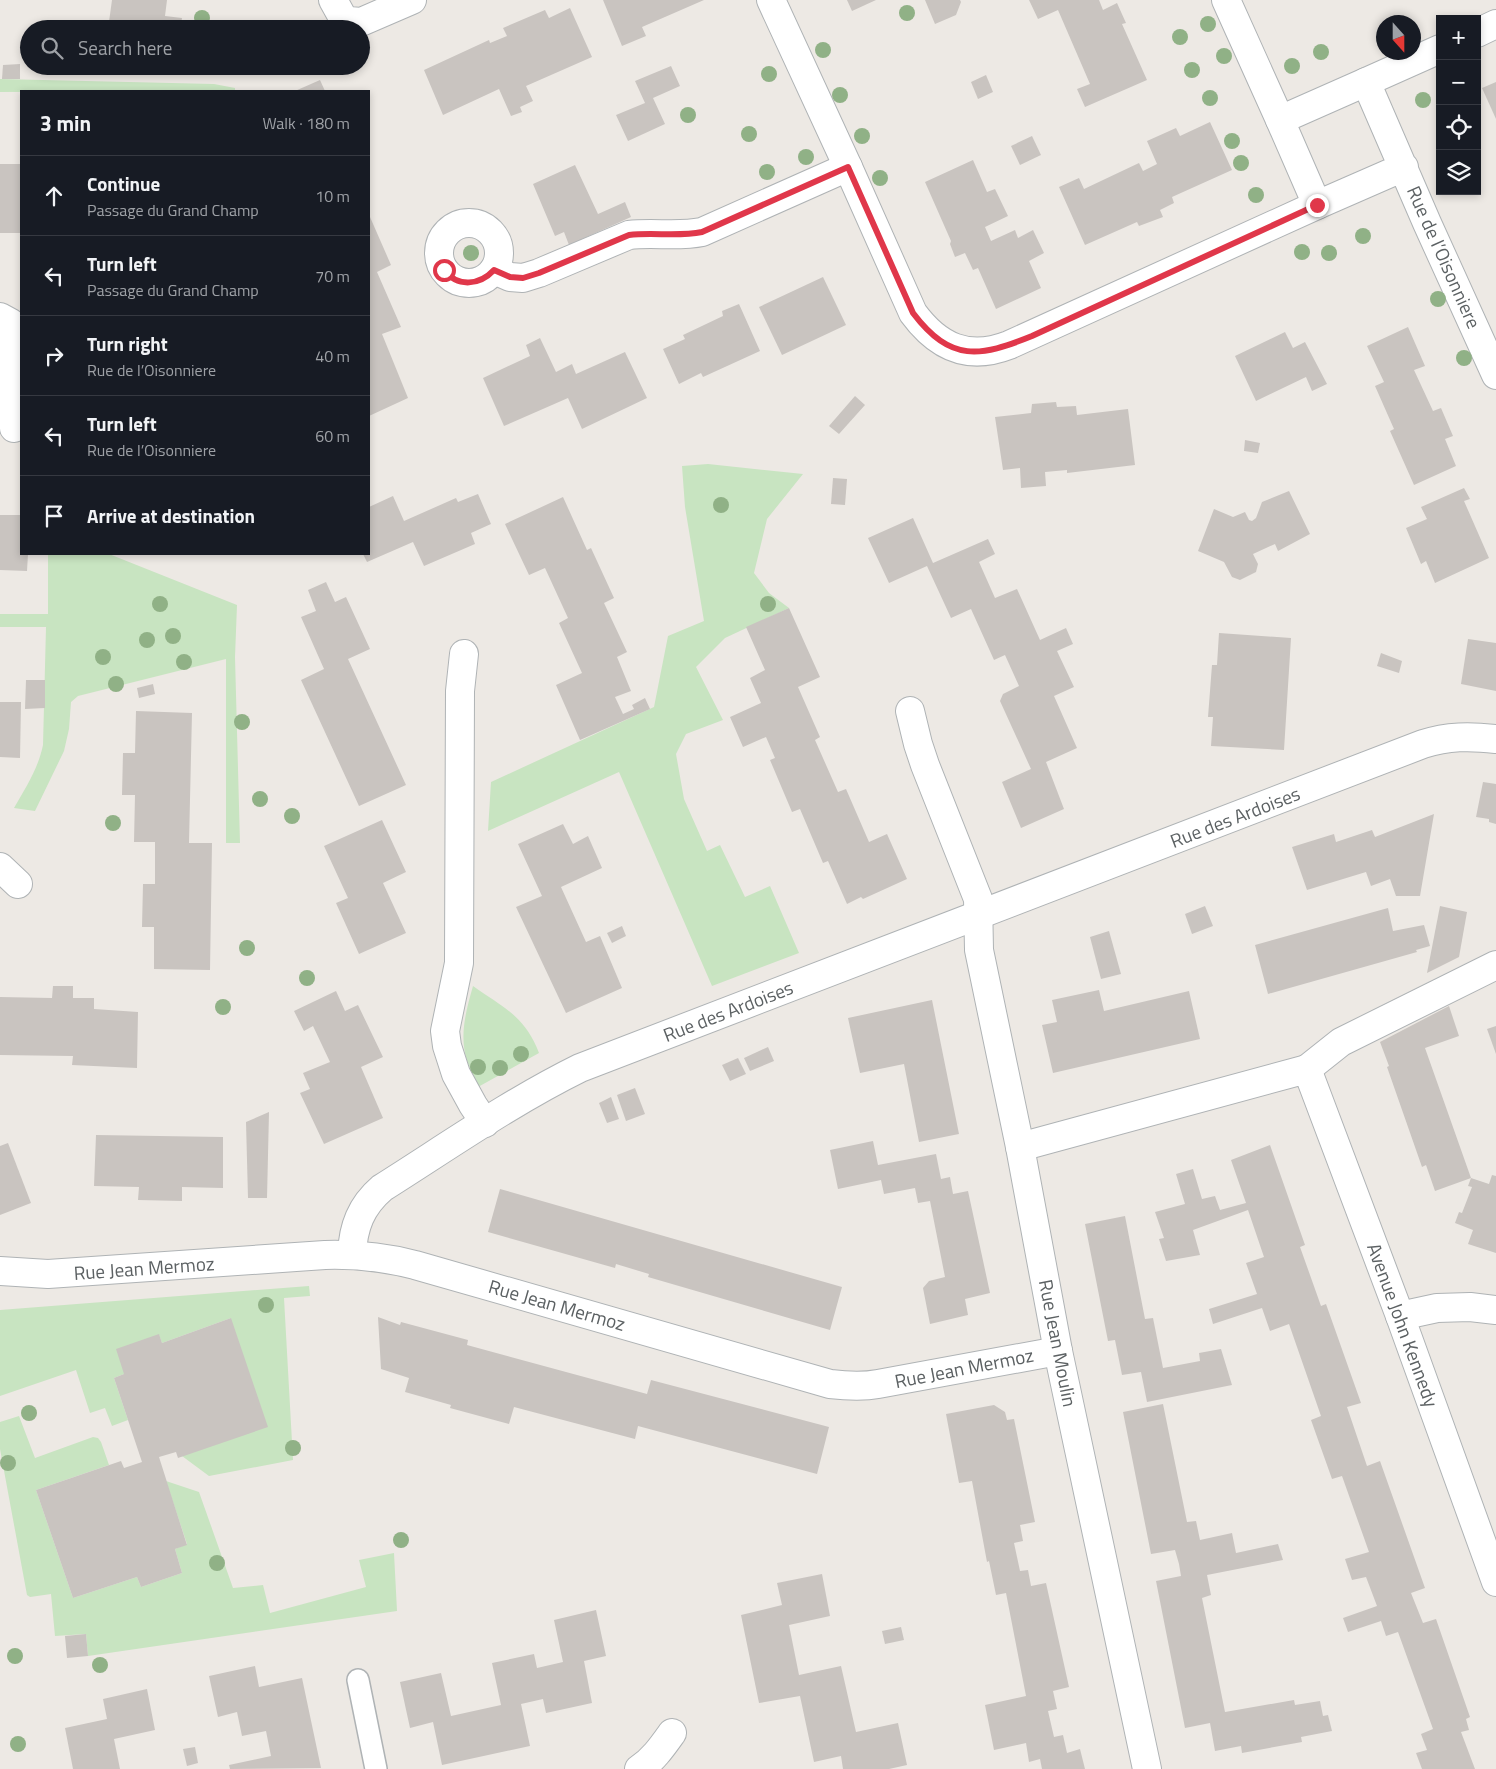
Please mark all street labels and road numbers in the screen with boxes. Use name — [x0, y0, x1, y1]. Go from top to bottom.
street label: Rue de l’Oisonniere — [1400, 181, 1489, 333]
street label: Rue des Ardoises — [1166, 778, 1304, 855]
street label: Rue des Ardoises — [659, 972, 797, 1049]
street label: Avenue John Kennedy — [1360, 1239, 1447, 1411]
street label: Rue Jean Mermoz — [73, 1248, 215, 1287]
street label: Rue Jean Mermoz — [485, 1271, 629, 1338]
street label: Rue Jean Moulin — [1032, 1277, 1085, 1409]
street label: Rue Jean Mermoz — [892, 1340, 1036, 1395]

